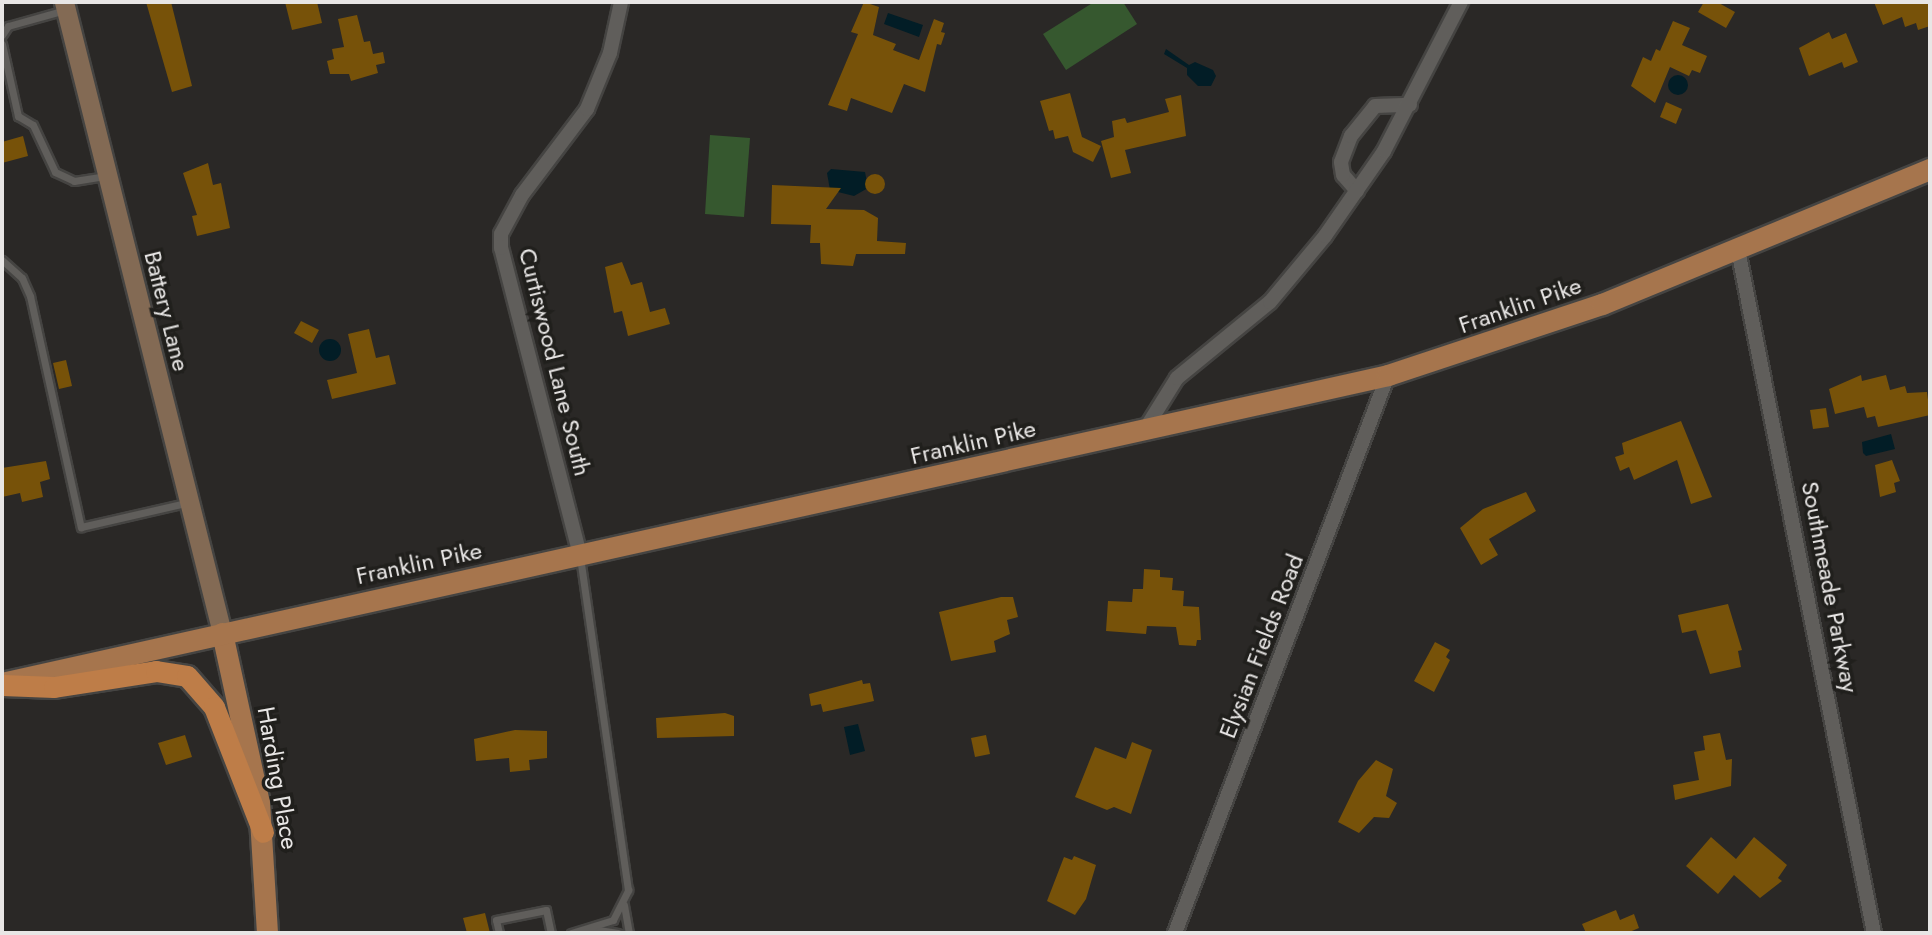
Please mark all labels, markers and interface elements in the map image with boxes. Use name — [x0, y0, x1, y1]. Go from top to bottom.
street label: Curtiswood Lane South — [513, 245, 597, 479]
street label: Battery Lane — [138, 248, 196, 374]
street label: Franklin Pike — [1455, 271, 1585, 339]
street label: Franklin Pike — [907, 414, 1039, 470]
street label: Southmeade Parkway — [1795, 479, 1865, 695]
street label: Franklin Pike — [353, 536, 485, 590]
street label: Elysian Fields Road — [1213, 550, 1309, 742]
street label: Harding Place — [251, 704, 305, 852]

